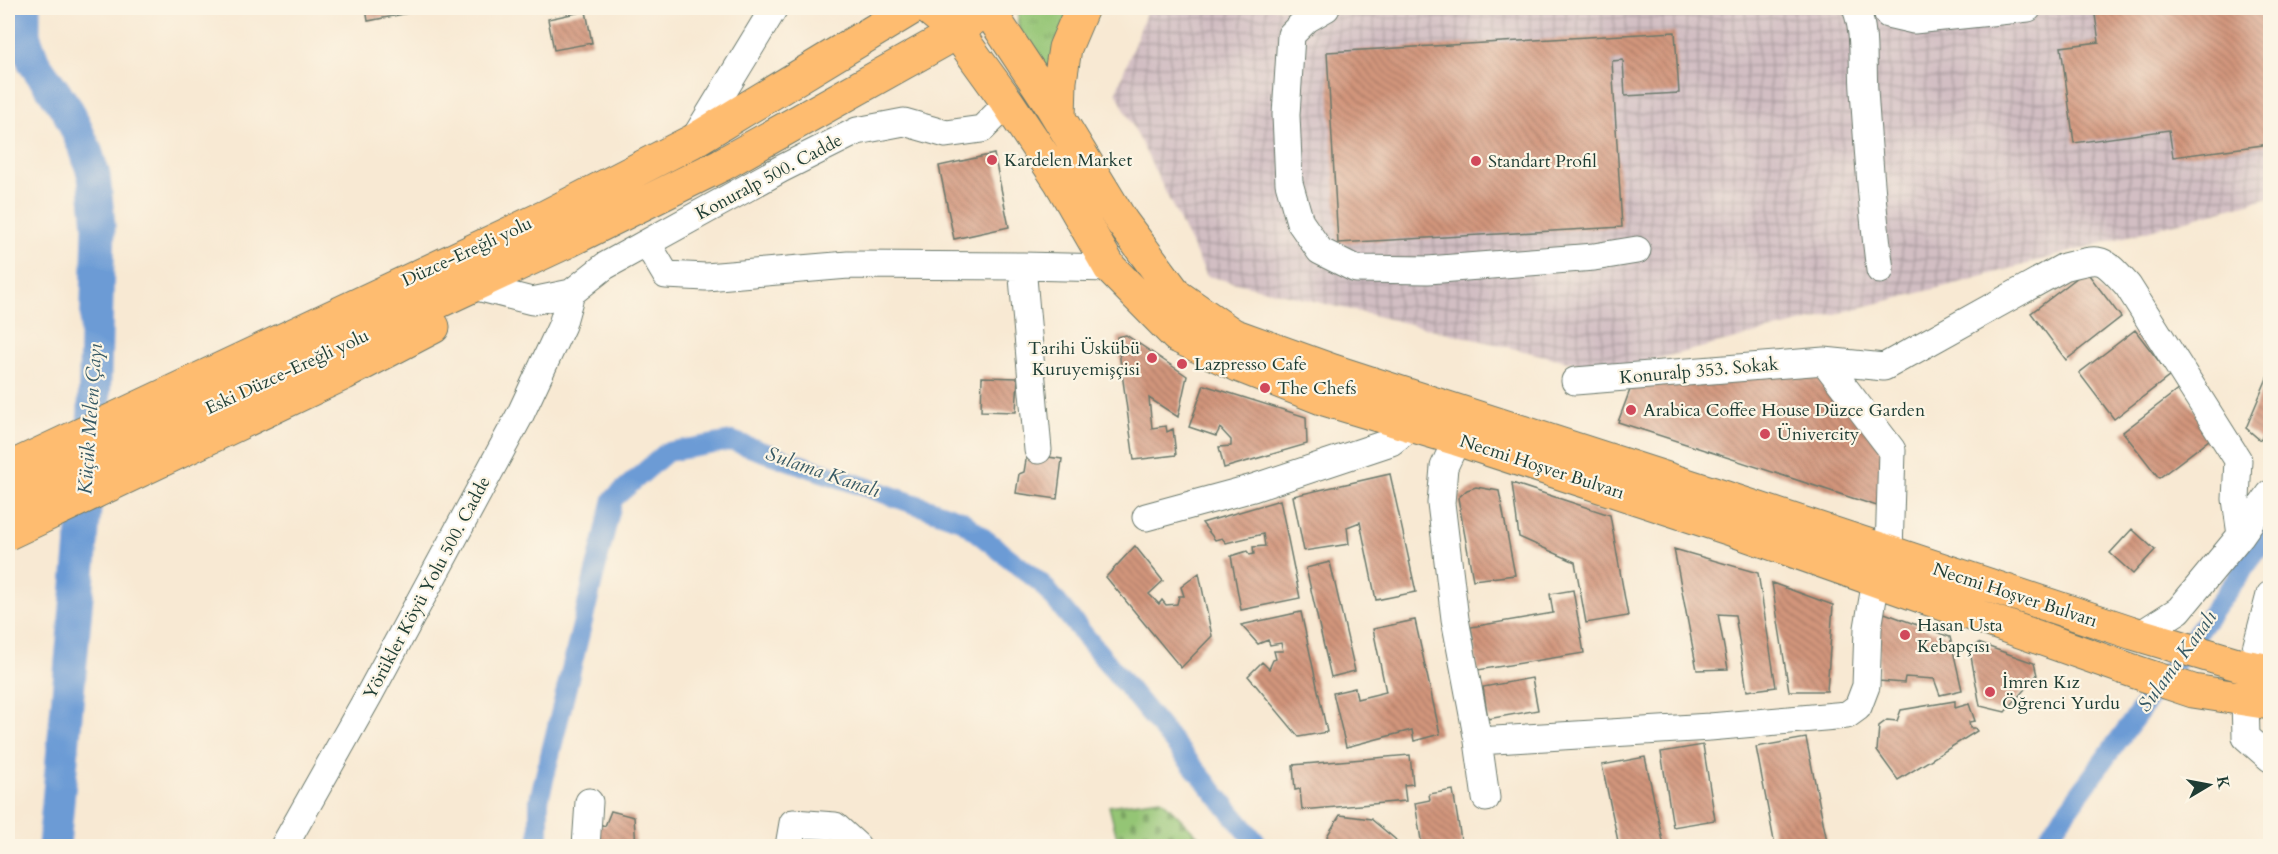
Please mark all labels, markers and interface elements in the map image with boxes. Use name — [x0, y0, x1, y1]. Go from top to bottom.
street label: Konuralp 500. Cadde — [691, 128, 847, 226]
place label: Kardelen Market — [1004, 148, 1132, 173]
place label: Standart Profil — [1488, 149, 1597, 174]
marker: Kardelen Market — [985, 153, 999, 167]
marker: Standart Profil — [1469, 154, 1483, 168]
street label: Düzce-Ereğli yolu — [398, 211, 536, 293]
street label: Eski Düzce-Ereğli yolu — [201, 323, 373, 421]
place label: Tarihi Üskübü Kuruyemişçisi — [1028, 336, 1140, 382]
water label: Küçük Melen Çayı — [71, 342, 109, 496]
marker: Tarihi Üskübü Kuruyemişçisi — [1145, 351, 1159, 365]
place label: Lazpresso Cafe — [1194, 352, 1307, 377]
street label: Konuralp 353. Sokak — [1618, 352, 1780, 390]
marker: Lazpresso Cafe — [1175, 357, 1189, 371]
place label: The Chefs — [1277, 376, 1356, 401]
marker: The Chefs — [1258, 381, 1272, 395]
place label: Arabica Coffee House Düzce Garden — [1643, 398, 1926, 423]
marker: Arabica Coffee House Düzce Garden — [1624, 403, 1638, 417]
place label: Ünivercity — [1777, 422, 1860, 447]
marker: Ünivercity — [1758, 427, 1772, 441]
street label: Necmi Hoşver Bulvarı — [1457, 429, 1627, 505]
water label: Sulama Kanalı — [762, 440, 884, 504]
street label: Yörükler Köyü Yolu 500. Cadde — [357, 472, 497, 704]
street label: Necmi Hoşver Bulvarı — [1930, 557, 2100, 633]
water label: Sulama Kanalı — [2131, 604, 2223, 717]
place label: Hasan Usta Kebapçısı — [1917, 613, 2003, 659]
marker: Hasan Usta Kebapçısı — [1898, 628, 1912, 642]
place label: İmren Kız Öğrenci Yurdu — [2002, 670, 2120, 716]
marker: İmren Kız Öğrenci Yurdu — [1983, 685, 1997, 699]
north arrow — [2179, 755, 2239, 815]
text: K — [2211, 774, 2235, 791]

